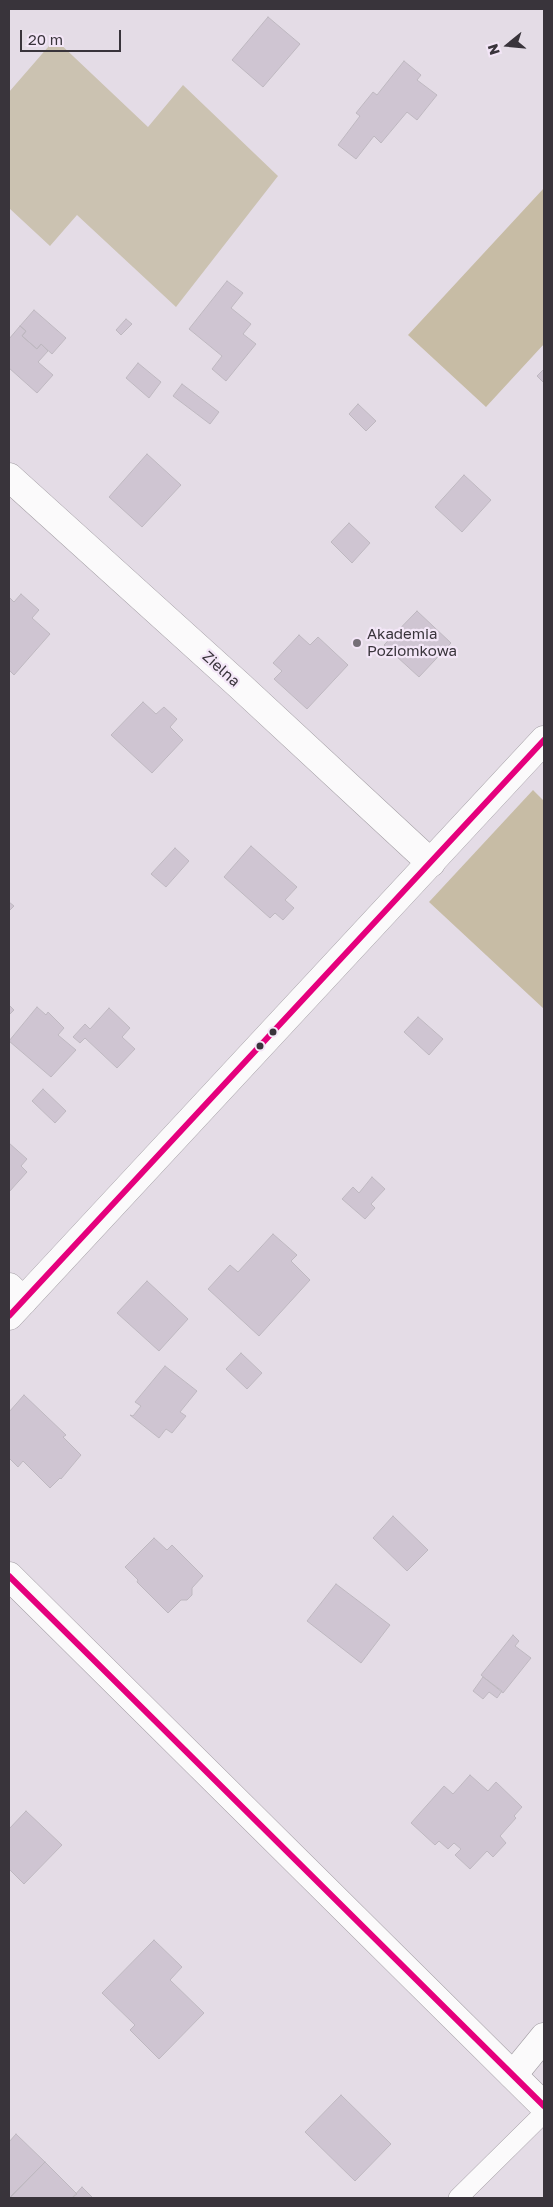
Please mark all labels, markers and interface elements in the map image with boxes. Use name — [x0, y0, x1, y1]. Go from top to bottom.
scale bar — [22, 20, 124, 52]
north arrow — [483, 20, 533, 70]
text: 20 m — [28, 30, 63, 48]
text: N — [483, 42, 503, 57]
place label: Akademia Poziomkowa — [367, 625, 457, 660]
marker: Akademia Poziomkowa — [351, 637, 363, 649]
street label: Zielna — [199, 648, 243, 690]
unlabelled marker — [268, 1027, 278, 1037]
unlabelled marker — [255, 1041, 265, 1051]

